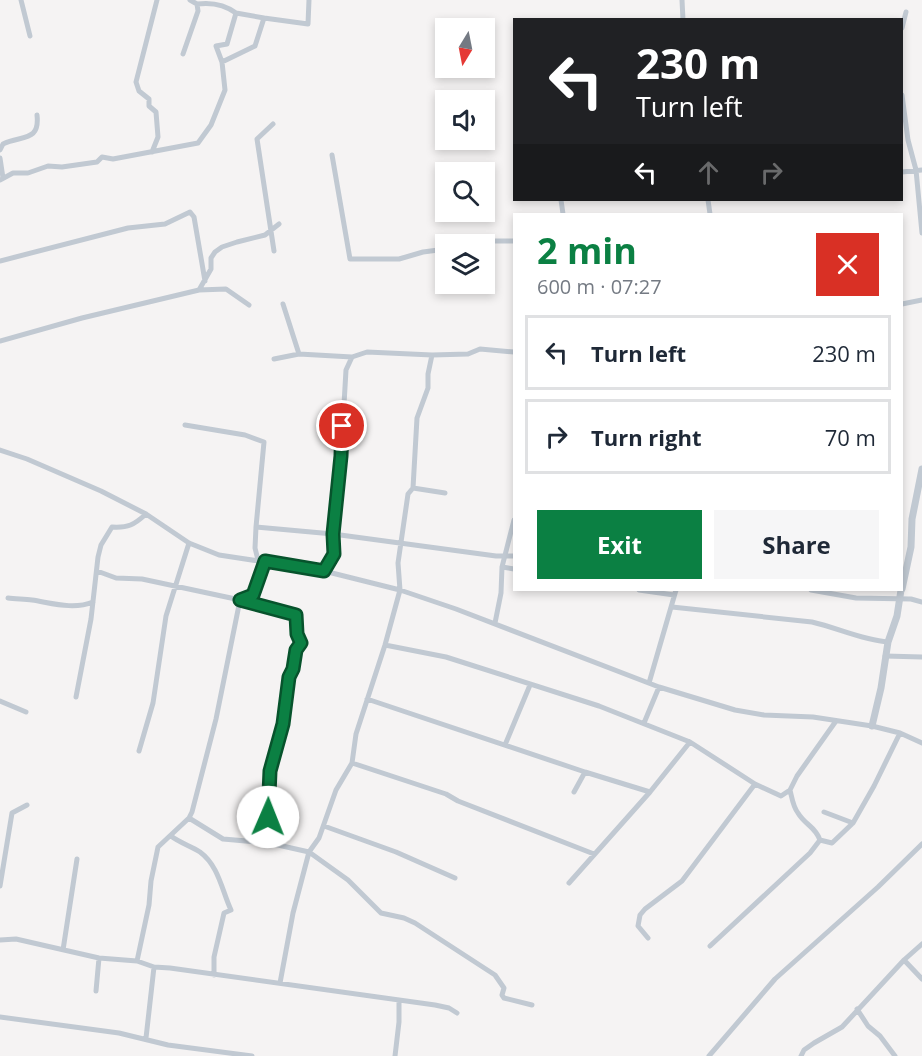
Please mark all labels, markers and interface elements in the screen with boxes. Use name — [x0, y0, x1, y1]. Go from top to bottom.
north arrow — [435, 18, 495, 78]
map controls — [435, 18, 495, 294]
text: 230 m — [636, 34, 760, 91]
icon: left — [537, 42, 615, 120]
text: Turn left — [636, 88, 743, 125]
button: sound — [435, 90, 495, 150]
icon: left — [629, 156, 662, 189]
icon: ahead — [692, 156, 725, 189]
icon: right — [755, 156, 788, 189]
button: search — [435, 162, 495, 222]
text: 2 min — [537, 226, 637, 275]
button: close — [816, 233, 879, 296]
button: layers — [435, 234, 495, 294]
text: 600 m · 07:27 — [537, 273, 662, 300]
icon: left — [540, 336, 573, 369]
text: Turn left — [591, 338, 686, 368]
text: 230 m — [812, 338, 876, 368]
pin — [316, 400, 367, 451]
icon: arrive — [325, 409, 358, 442]
icon: right — [540, 420, 573, 453]
text: Turn right — [591, 422, 702, 452]
text: 70 m — [825, 422, 876, 452]
button: Exit — [537, 510, 702, 579]
button: Share — [714, 510, 879, 579]
position arrow — [236, 785, 300, 849]

